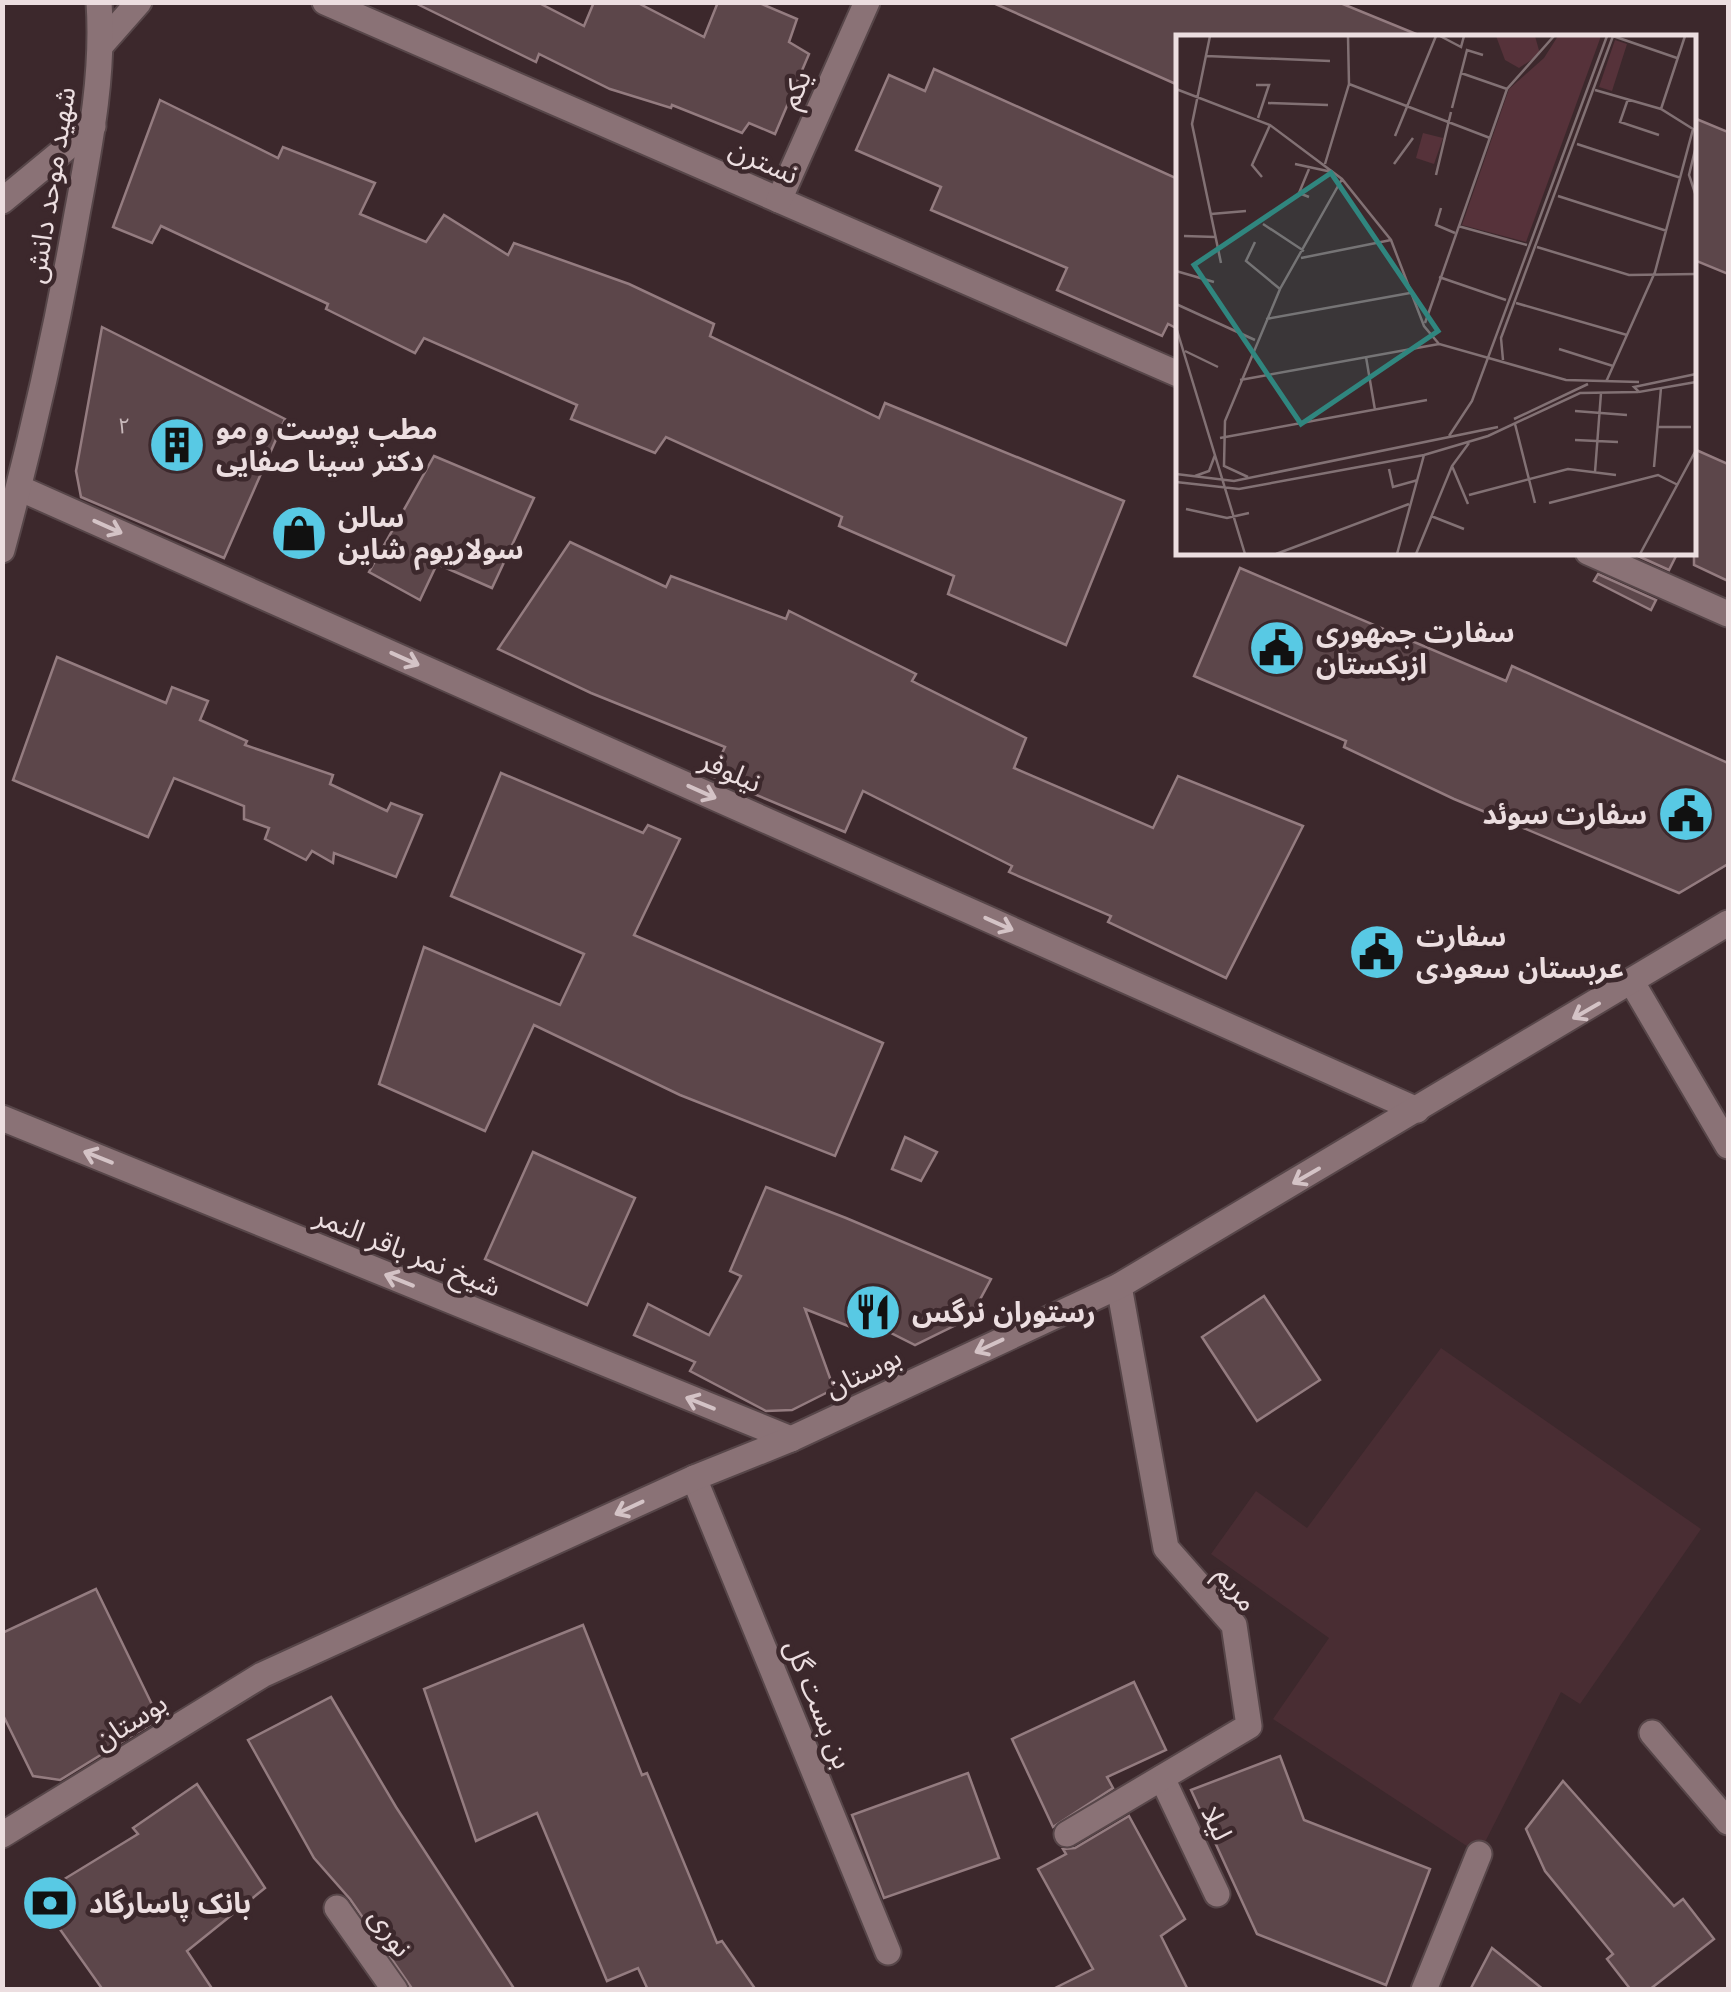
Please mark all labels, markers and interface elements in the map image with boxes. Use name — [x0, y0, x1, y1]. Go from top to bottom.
inset map — [1176, 35, 1696, 555]
street label: یکم — [772, 65, 823, 115]
street label: شهید موحد دانش — [18, 84, 82, 286]
street label: نسترن — [724, 131, 804, 191]
house number: ۲ — [118, 412, 130, 439]
place label: مطب پوست و مو دکتر سینا صفایی — [216, 412, 438, 478]
building icon: مطب پوست و مو دکتر سینا صفایی — [147, 415, 207, 475]
place label: سالن سولاریوم شاین — [338, 500, 524, 571]
shop icon: سالن سولاریوم شاین — [269, 503, 329, 563]
one-way arrow — [92, 519, 123, 537]
place label: سفارت جمهوری ازبکستان — [1316, 615, 1515, 681]
public building icon: سفارت جمهوری ازبکستان — [1247, 618, 1307, 678]
one-way arrow — [389, 651, 419, 670]
street label: نیلوفر — [694, 742, 767, 799]
one-way arrow — [686, 783, 716, 802]
public building icon: سفارت سوئد — [1656, 784, 1716, 844]
place label: سفارت سوئد — [1482, 797, 1647, 831]
one-way arrow — [983, 916, 1014, 934]
place label: سفارت عربستان سعودی — [1416, 919, 1624, 985]
public building icon: سفارت عربستان سعودی — [1347, 922, 1407, 982]
one-way arrow — [1572, 1001, 1601, 1021]
one-way arrow — [84, 1147, 114, 1165]
one-way arrow — [1292, 1166, 1321, 1186]
street label: شیخ نمر باقر النمر — [308, 1198, 506, 1307]
one-way arrow — [385, 1269, 415, 1287]
restaurant icon: رستوران نرگس — [843, 1282, 903, 1342]
place label: رستوران نرگس — [912, 1295, 1096, 1329]
one-way arrow — [975, 1338, 1005, 1357]
street label: بوستان — [819, 1340, 907, 1404]
one-way arrow — [685, 1392, 716, 1410]
one-way arrow — [614, 1500, 645, 1518]
street label: مریم — [1205, 1558, 1265, 1621]
street label: بن بست گل — [778, 1634, 860, 1774]
street label: بوستان — [87, 1685, 173, 1757]
street label: لیلا — [1194, 1800, 1240, 1846]
bank icon: بانک پاسارگاد — [20, 1873, 80, 1933]
place label: بانک پاسارگاد — [89, 1886, 251, 1922]
street label: نوری — [362, 1901, 420, 1963]

